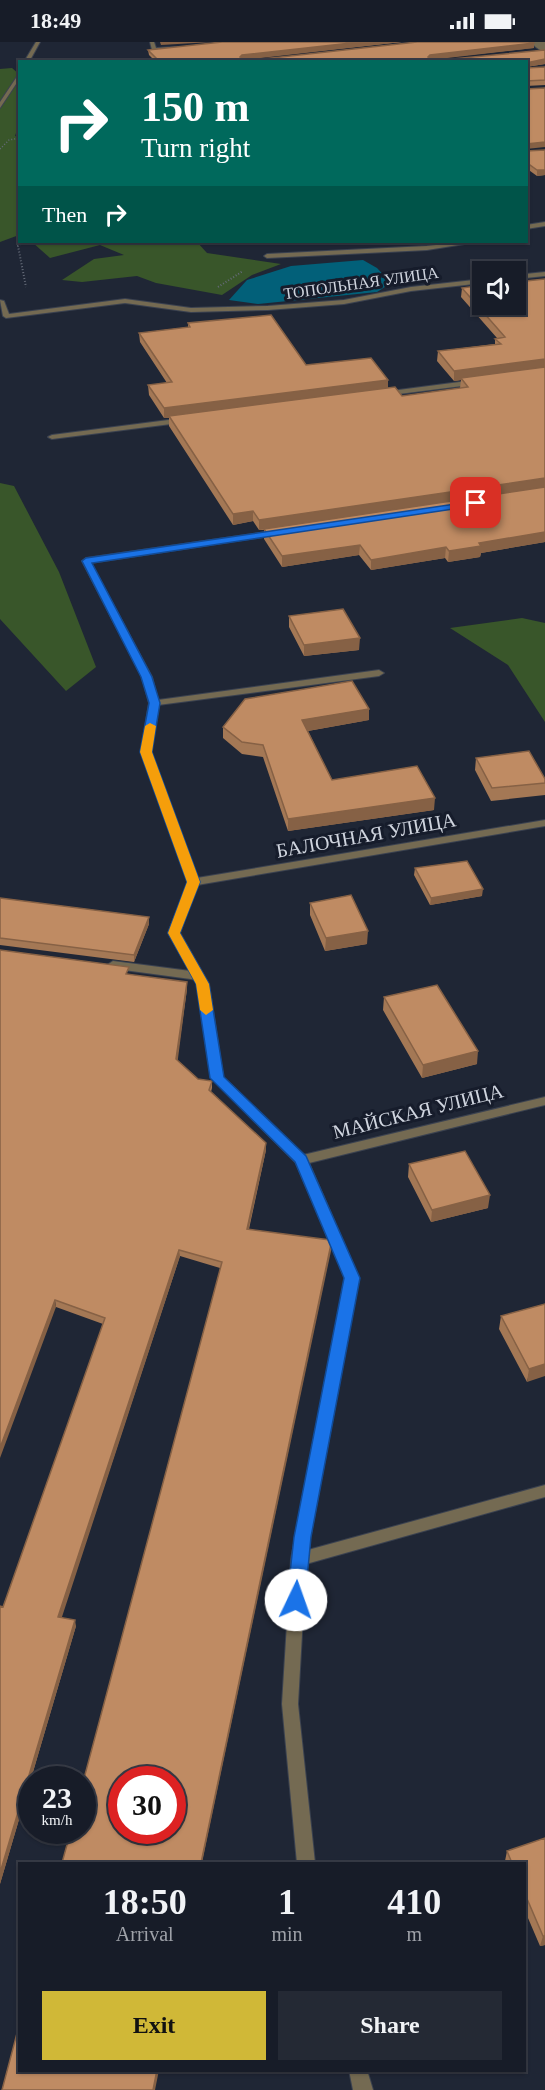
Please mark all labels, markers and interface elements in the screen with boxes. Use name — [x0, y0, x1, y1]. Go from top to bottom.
text: 18:49 — [30, 8, 81, 33]
icon: right — [42, 84, 120, 162]
text: 150 m — [141, 84, 250, 130]
text: Turn right — [141, 133, 250, 163]
icon: right — [99, 198, 132, 231]
text: Then — [42, 202, 87, 227]
map controls — [472, 261, 526, 315]
button: sound — [472, 261, 526, 315]
street label: ТОПОЛЬНАЯ УЛИЦА — [282, 264, 440, 303]
pin — [450, 477, 501, 528]
icon: arrive — [459, 486, 492, 519]
street label: БАЛОЧНАЯ УЛИЦА — [274, 808, 458, 863]
street label: МАЙСКАЯ УЛИЦА — [330, 1079, 506, 1144]
position arrow — [264, 1568, 328, 1632]
speed limit sign: 30 — [108, 1766, 186, 1844]
text: 23 — [42, 1781, 72, 1814]
text: km/h — [42, 1812, 72, 1828]
text: 18:50 — [103, 1882, 187, 1922]
text: 1 — [278, 1882, 296, 1922]
text: 410 — [387, 1882, 441, 1922]
text: Arrival — [116, 1923, 174, 1945]
text: min — [271, 1923, 303, 1945]
text: m — [407, 1923, 422, 1945]
button: Exit — [42, 1991, 266, 2060]
button: Share — [278, 1991, 502, 2060]

